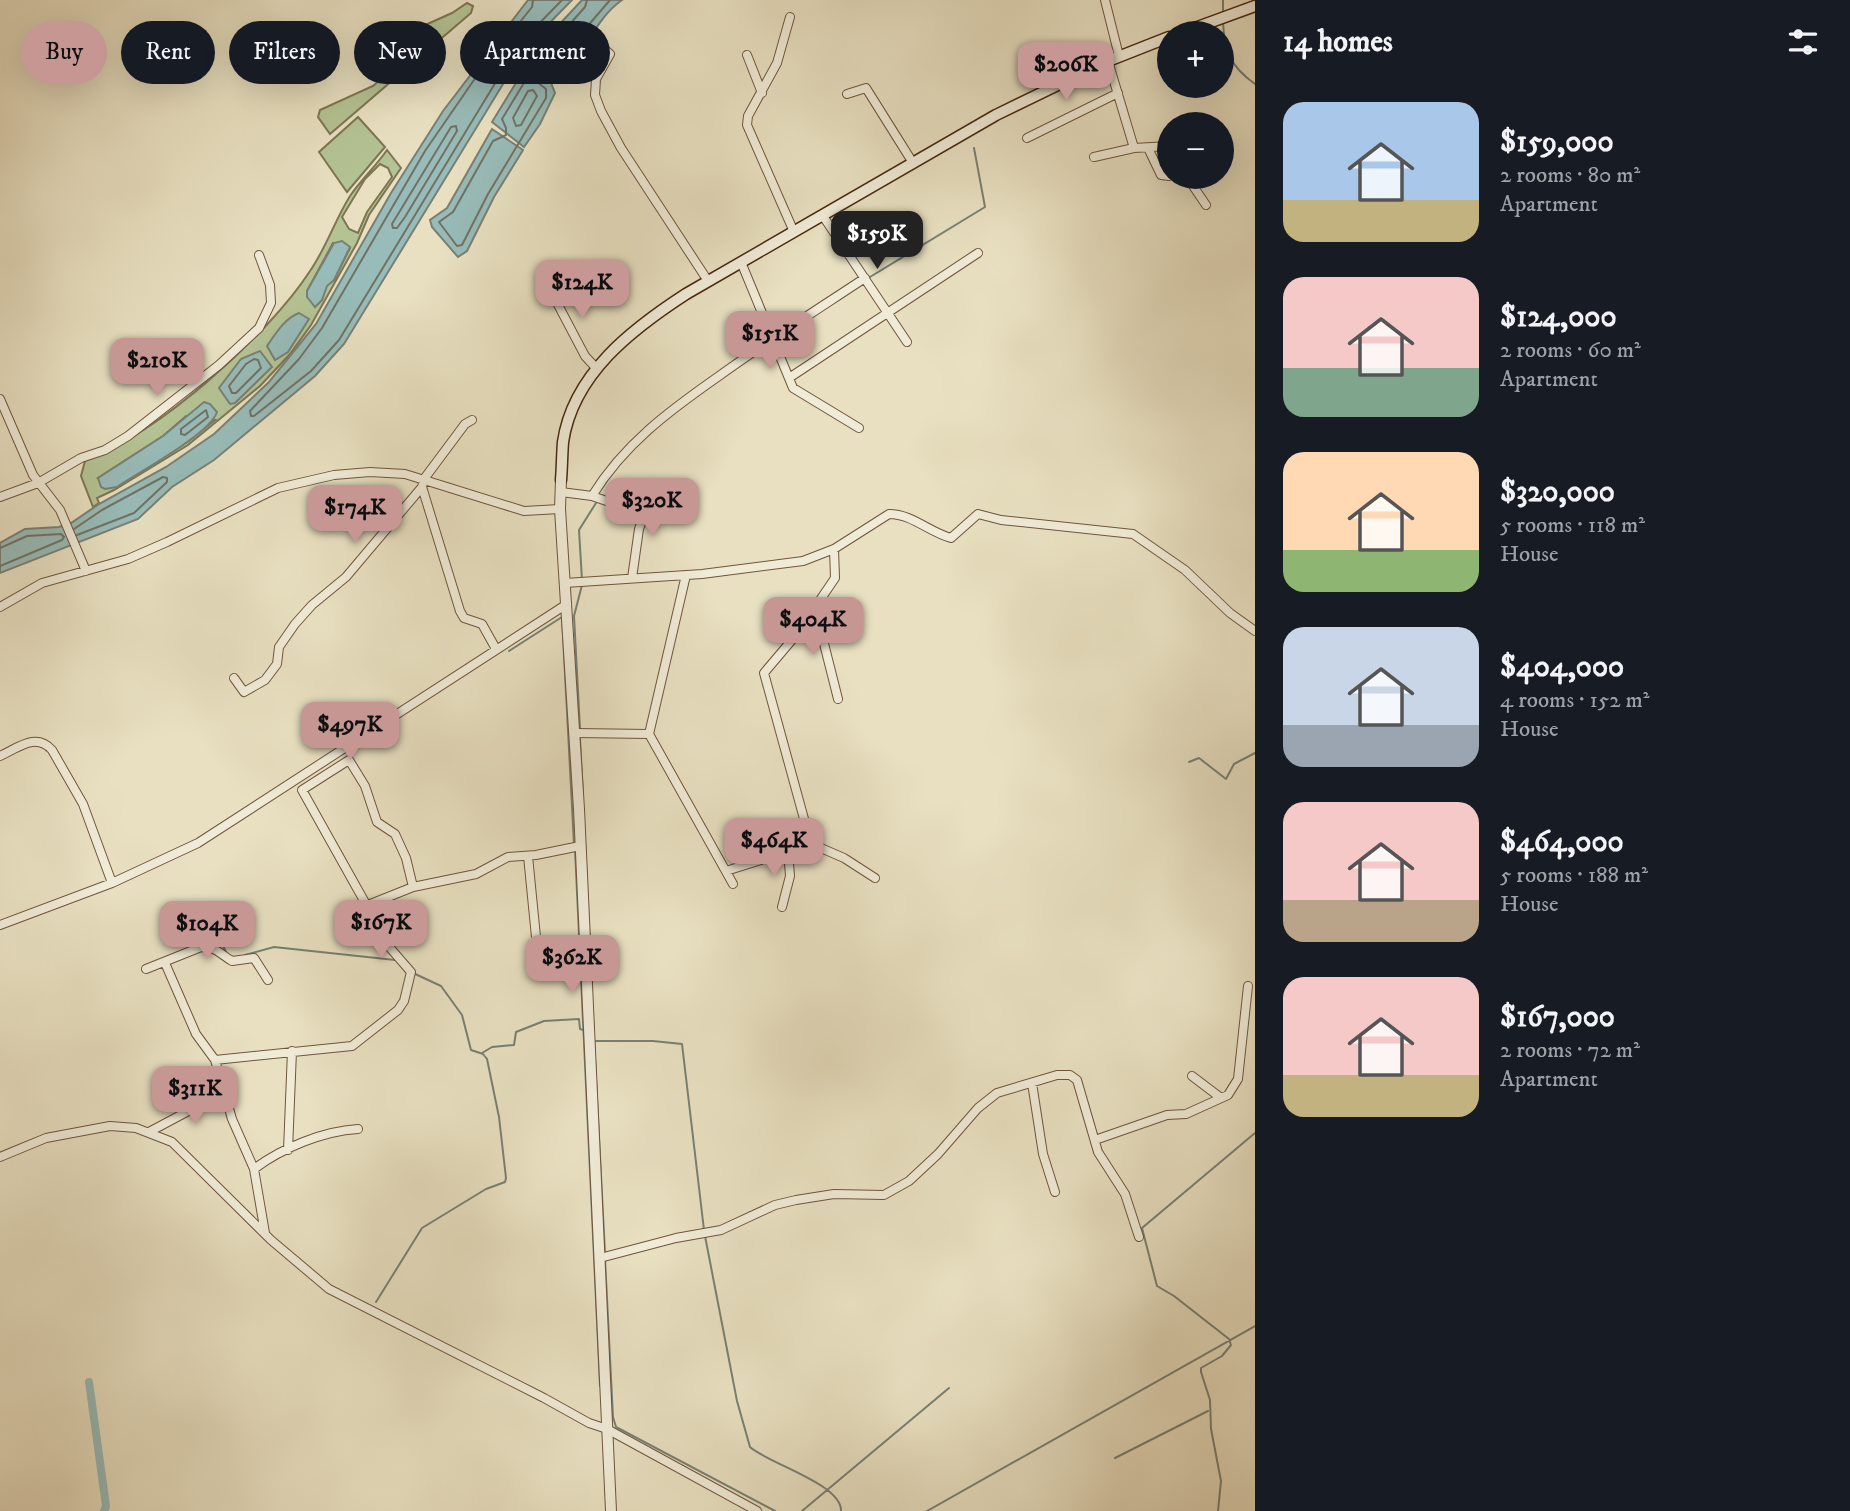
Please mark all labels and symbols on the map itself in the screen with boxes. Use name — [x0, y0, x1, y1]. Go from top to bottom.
pin: $206K — [1017, 42, 1115, 102]
pin: $159K — [828, 212, 926, 271]
pin: $124K — [533, 260, 631, 320]
pin: $151K — [721, 312, 819, 371]
pin: $210K — [108, 338, 206, 398]
pin: $320K — [603, 478, 701, 538]
pin: $174K — [306, 486, 404, 545]
pin: $404K — [764, 598, 862, 657]
pin: $497K — [301, 702, 399, 762]
pin: $464K — [725, 818, 823, 878]
pin: $167K — [332, 900, 430, 960]
pin: $104K — [158, 902, 256, 961]
pin: $362K — [523, 936, 621, 995]
pin: $311K — [146, 1066, 244, 1126]

